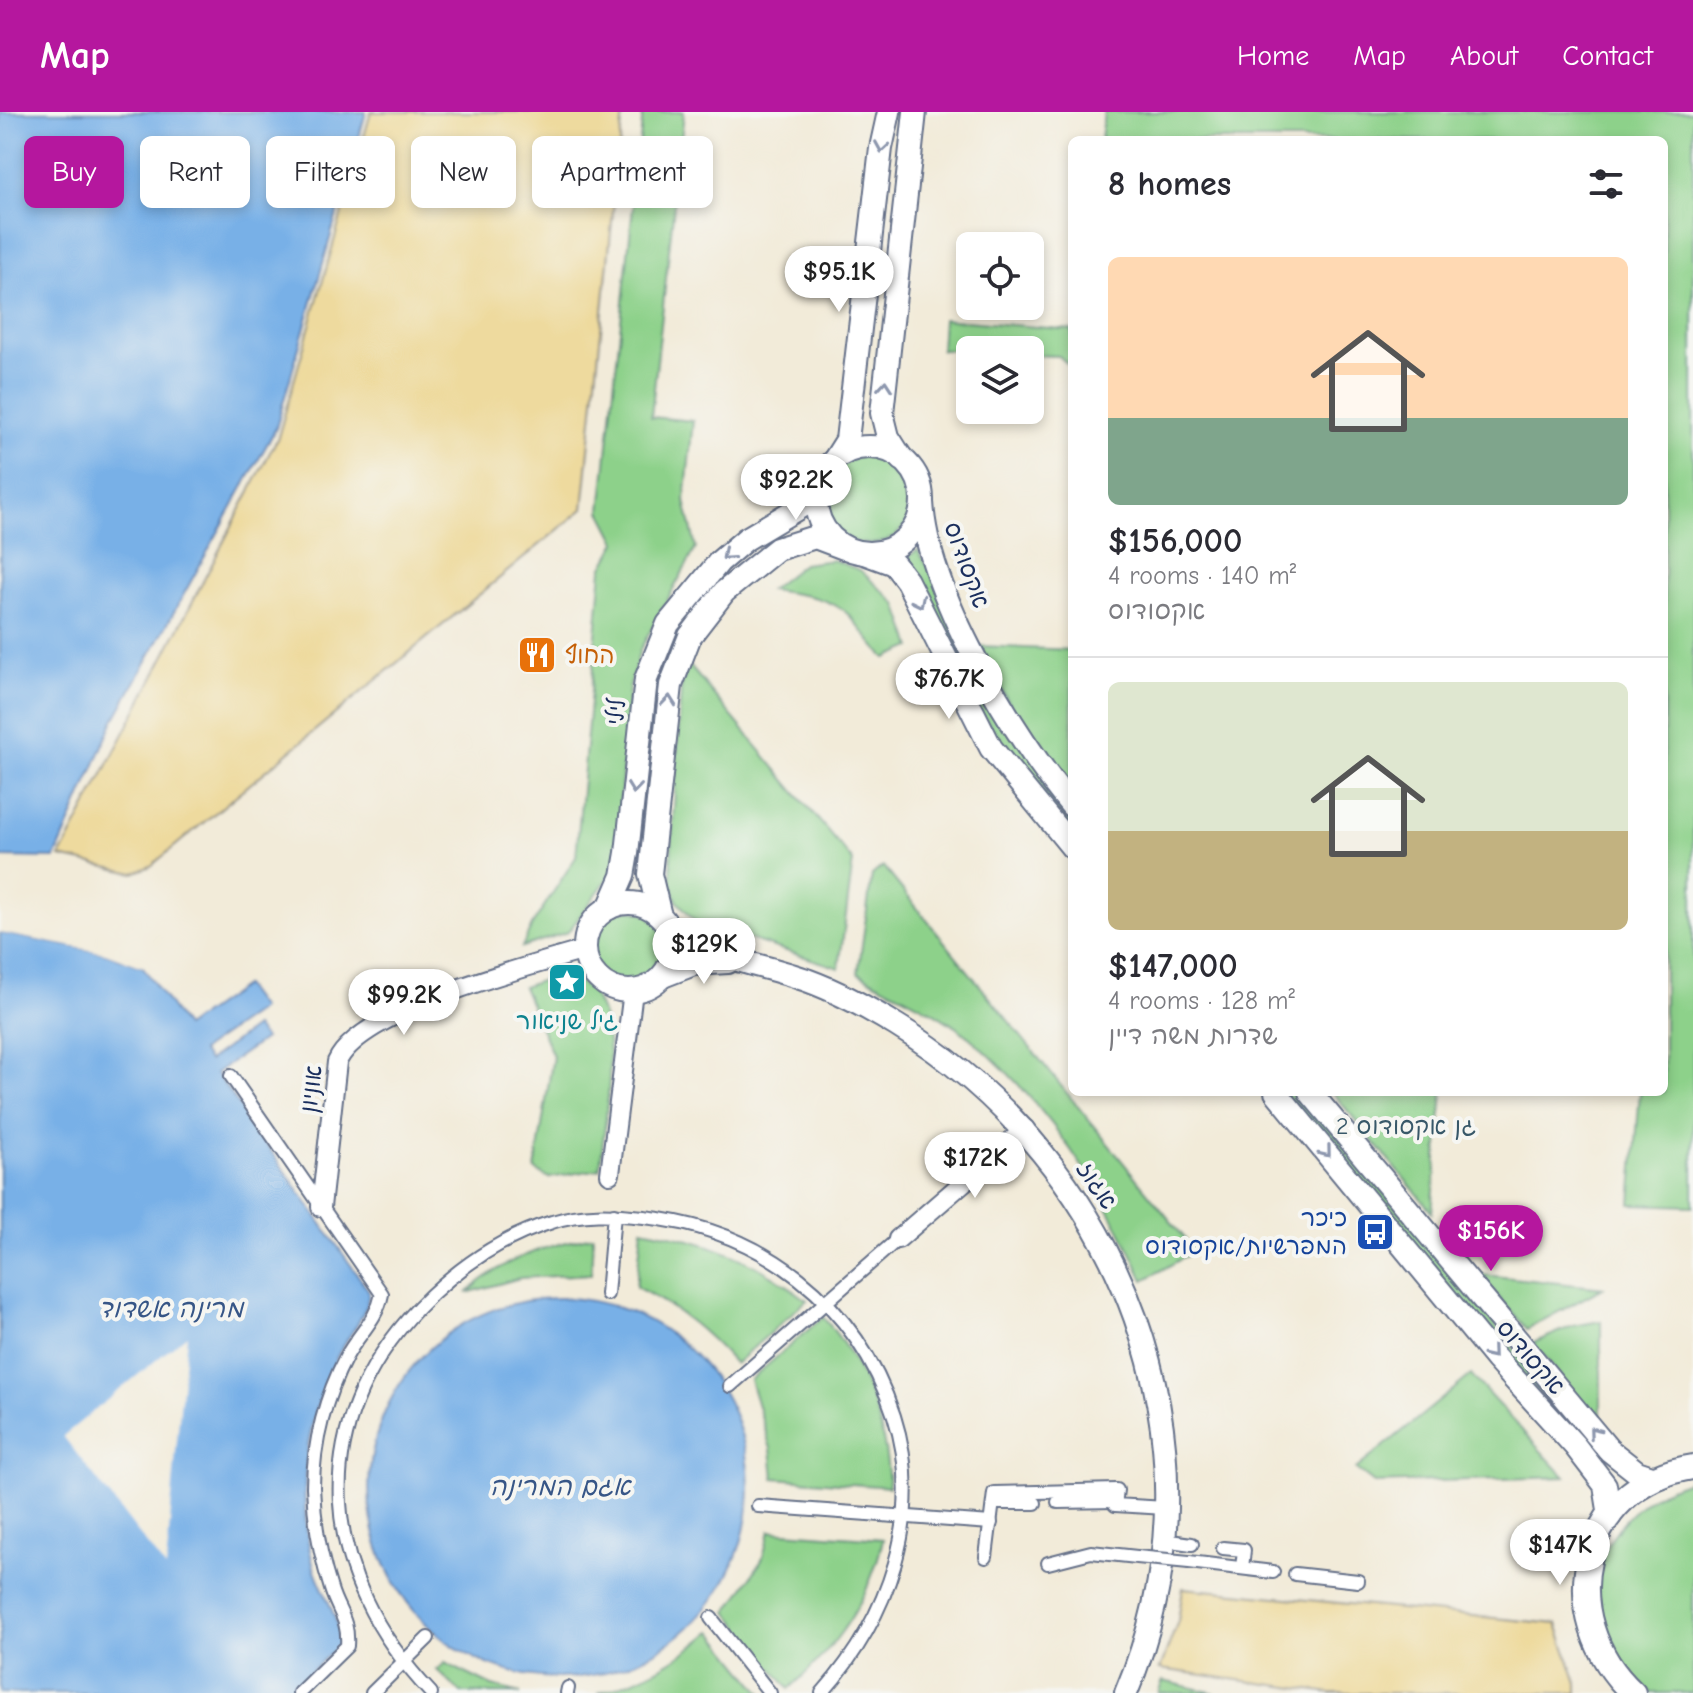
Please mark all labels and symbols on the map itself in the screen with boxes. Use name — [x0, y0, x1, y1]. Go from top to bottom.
one-way arrow — [874, 140, 891, 154]
pin: $95.1K — [774, 246, 904, 314]
one-way arrow — [876, 379, 893, 392]
pin: $92.2K — [731, 454, 861, 522]
street label: אקסודוס — [938, 518, 996, 612]
one-way arrow — [722, 545, 737, 560]
one-way arrow — [909, 593, 924, 608]
restaurant icon: החוף — [516, 634, 558, 676]
place label: החוף — [565, 641, 615, 669]
pin: $76.7K — [884, 653, 1014, 721]
one-way arrow — [660, 694, 677, 707]
street label: לילי — [601, 697, 631, 727]
one-way arrow — [626, 782, 643, 795]
pin: $129K — [648, 918, 760, 986]
place icon: גיל שניאור — [546, 961, 588, 1003]
pin: $99.2K — [339, 969, 469, 1037]
place label: גיל שניאור — [516, 1007, 618, 1035]
street label: אוניון — [294, 1063, 328, 1115]
park label: גן אקסודוס 2 — [1336, 1112, 1476, 1141]
pin: $172K — [919, 1132, 1031, 1200]
one-way arrow — [1316, 1143, 1331, 1157]
street label: אגוז — [1071, 1156, 1123, 1214]
place label: כיכר המפרשיות/אקסודוס — [1145, 1204, 1347, 1261]
pin: $156K — [1435, 1205, 1547, 1273]
bus stop icon: כיכר המפרשיות/אקסודוס — [1354, 1211, 1396, 1253]
water label: מרינה אשדוד — [99, 1294, 246, 1324]
street label: אקסודוס — [1490, 1314, 1571, 1401]
one-way arrow — [1481, 1344, 1496, 1358]
one-way arrow — [1589, 1427, 1604, 1442]
water label: אגם המרינה — [490, 1472, 633, 1502]
pin: $147K — [1504, 1519, 1616, 1587]

